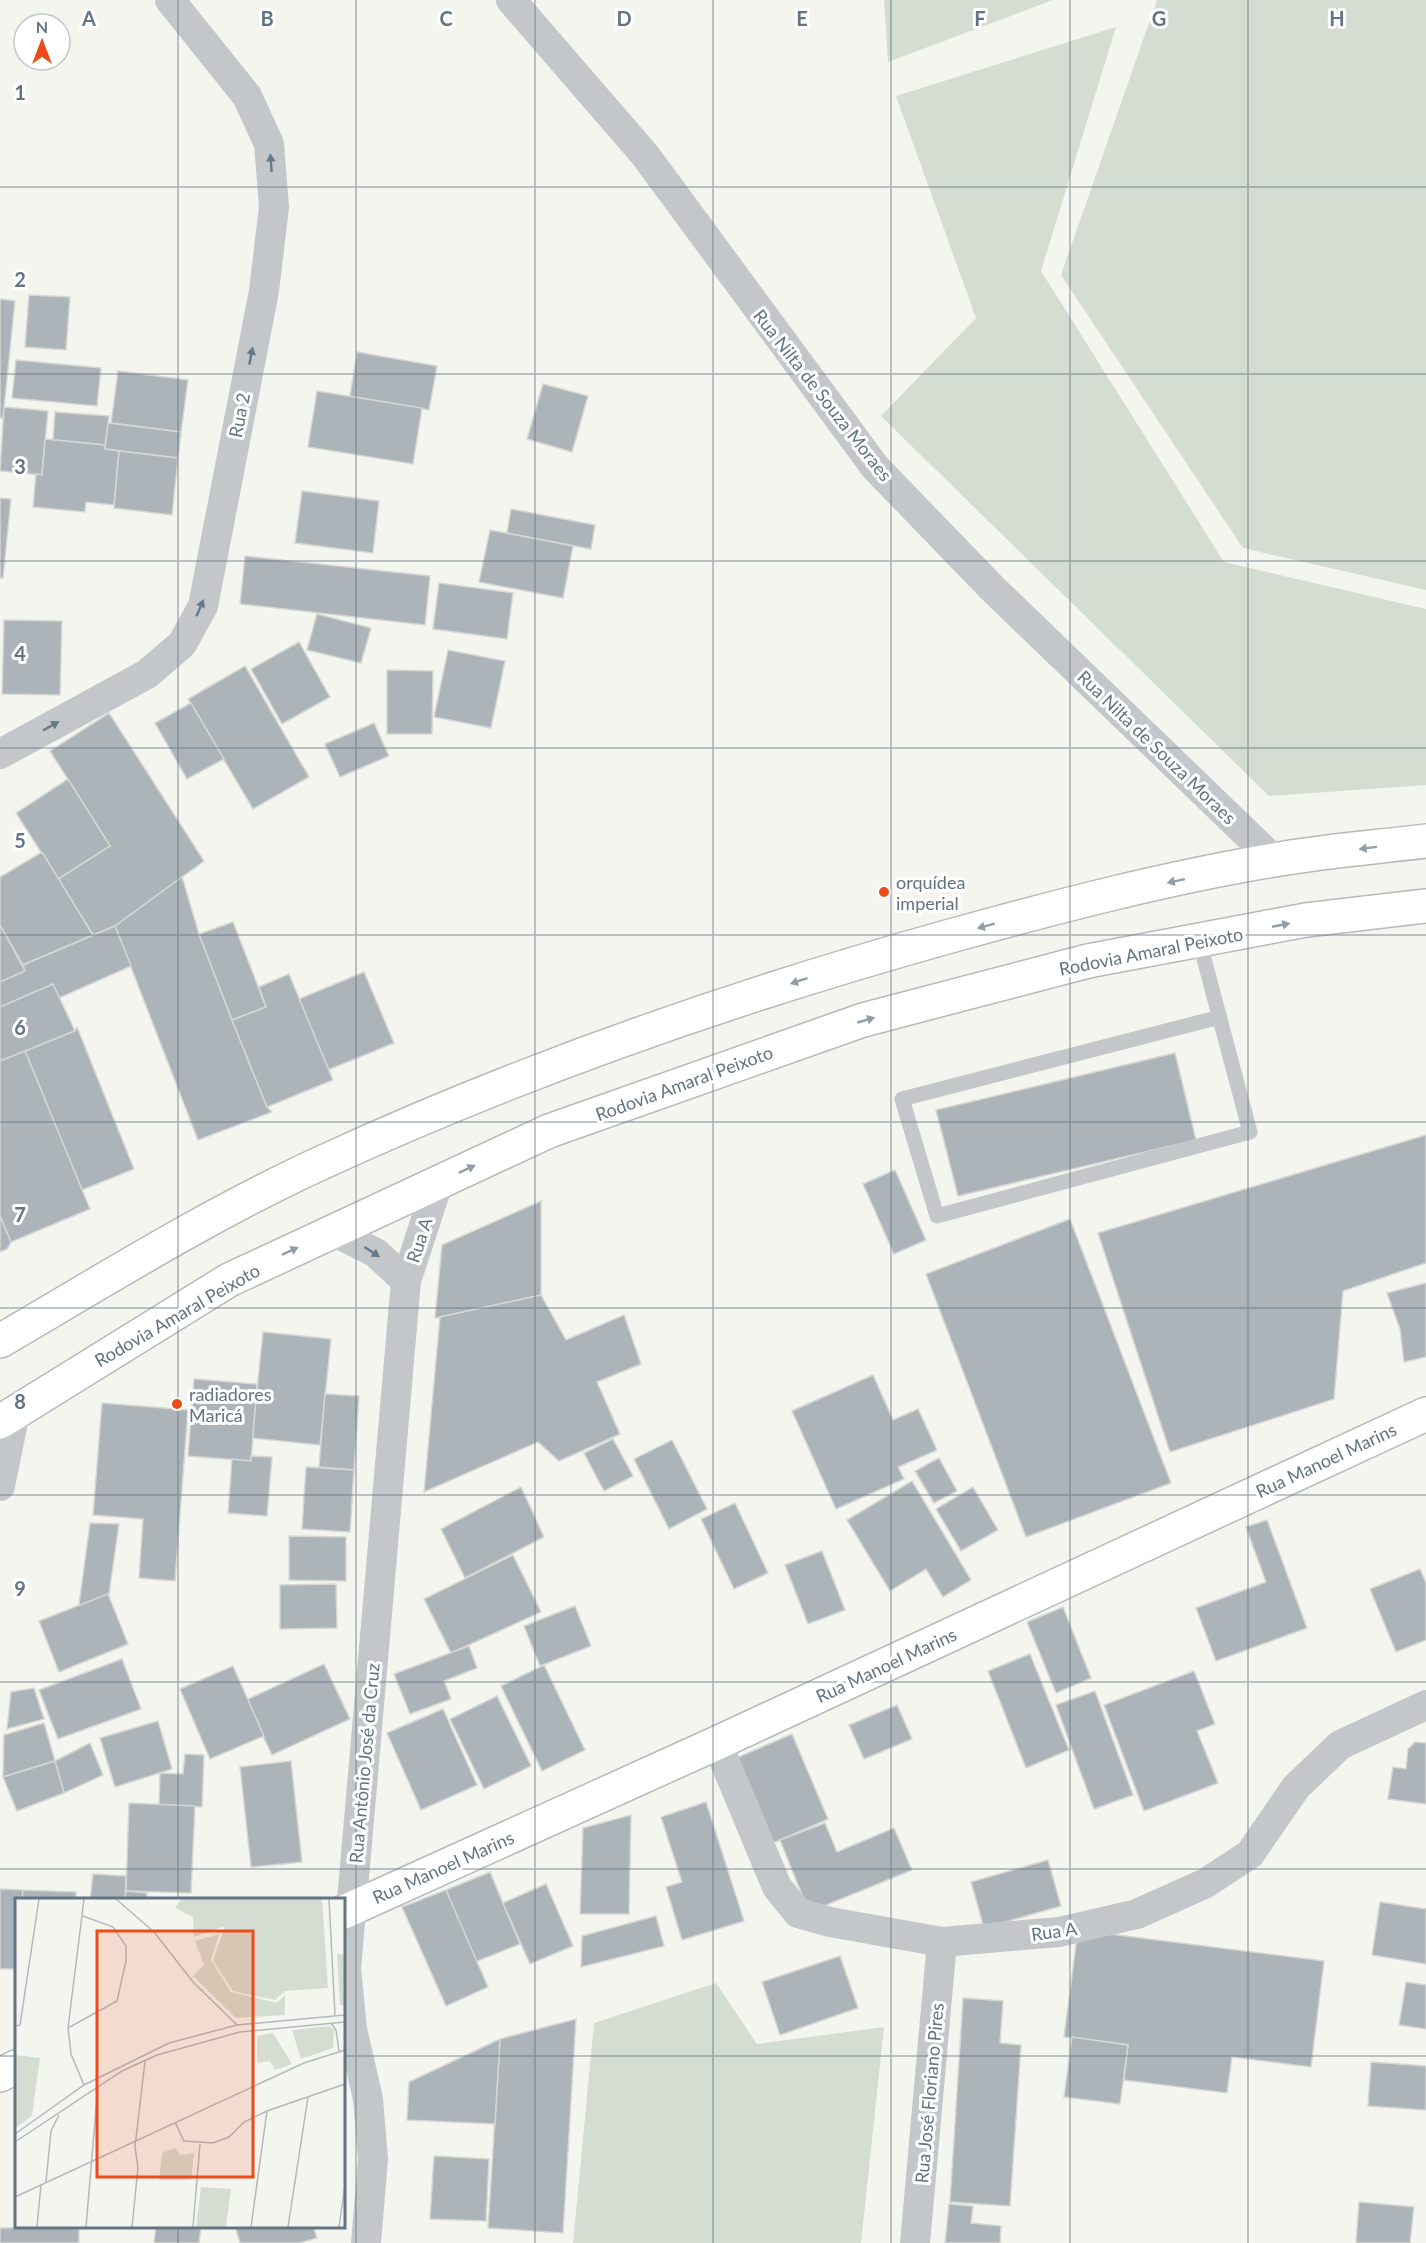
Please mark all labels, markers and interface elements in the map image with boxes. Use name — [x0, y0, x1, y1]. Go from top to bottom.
text: A — [81, 6, 96, 30]
text: B — [260, 6, 274, 30]
text: C — [439, 6, 453, 30]
text: D — [616, 6, 632, 30]
text: E — [796, 6, 808, 30]
text: F — [974, 6, 986, 30]
text: G — [1152, 6, 1166, 30]
text: H — [1329, 6, 1345, 30]
north arrow — [12, 12, 72, 72]
text: N — [36, 17, 48, 36]
text: 1 — [14, 80, 26, 104]
one-way arrow — [266, 153, 275, 172]
text: 2 — [14, 267, 26, 291]
street label: Rua Nilta de Souza Moraes — [749, 305, 897, 485]
one-way arrow — [247, 346, 256, 365]
street label: Rua 2 — [224, 391, 254, 439]
text: 3 — [14, 454, 26, 478]
one-way arrow — [195, 599, 205, 617]
text: 4 — [14, 641, 26, 665]
street label: Rua Nilta de Souza Moraes — [1073, 666, 1241, 829]
one-way arrow — [43, 721, 60, 731]
text: 5 — [14, 828, 26, 852]
one-way arrow — [1358, 844, 1377, 853]
place label: orquídea imperial — [896, 871, 965, 914]
one-way arrow — [1166, 877, 1185, 886]
marker: orquídea imperial — [877, 885, 891, 899]
one-way arrow — [1272, 920, 1291, 929]
one-way arrow — [977, 922, 995, 932]
street label: Rodovia Amaral Peixoto — [1057, 922, 1245, 980]
one-way arrow — [790, 977, 808, 986]
one-way arrow — [857, 1014, 875, 1024]
text: 6 — [14, 1015, 26, 1039]
street label: Rodovia Amaral Peixoto — [592, 1041, 776, 1125]
one-way arrow — [459, 1165, 476, 1174]
text: 7 — [14, 1202, 26, 1226]
street label: Rua A — [401, 1214, 437, 1265]
one-way arrow — [282, 1247, 299, 1256]
one-way arrow — [364, 1247, 381, 1258]
street label: Rodovia Amaral Peixoto — [91, 1259, 263, 1371]
place label: radiadores Maricá — [189, 1383, 272, 1426]
text: 8 — [14, 1389, 26, 1413]
marker: radiadores Maricá — [170, 1397, 184, 1411]
street label: Rua Manoel Marins — [1252, 1418, 1400, 1502]
text: 9 — [14, 1576, 26, 1600]
street label: Rua Manoel Marins — [812, 1623, 960, 1707]
street label: Rua Antônio José da Cruz — [344, 1662, 384, 1864]
street label: Rua Manoel Marins — [369, 1826, 517, 1908]
inset map — [15, 1898, 345, 2228]
street label: Rua A — [1030, 1917, 1079, 1945]
street label: Rua José Floriano Pires — [910, 2002, 948, 2184]

